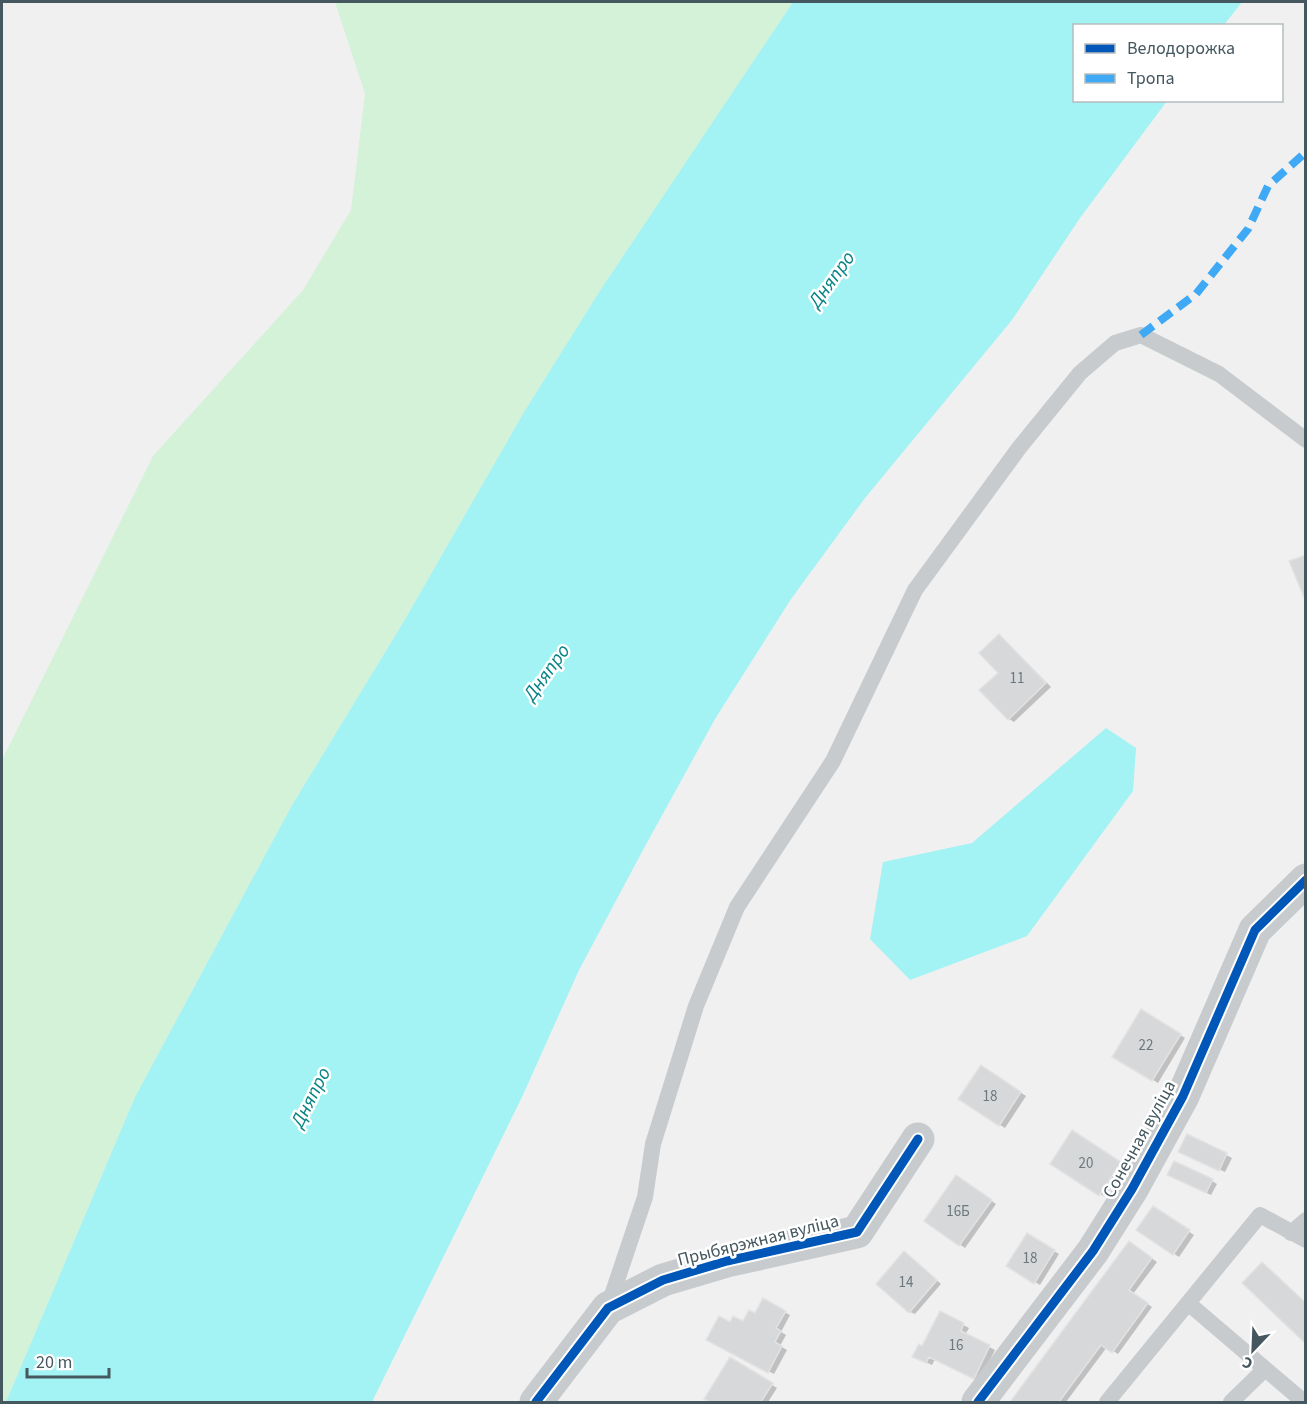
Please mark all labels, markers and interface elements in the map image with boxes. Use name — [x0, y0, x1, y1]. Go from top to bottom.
legend — [1073, 24, 1283, 102]
text: Велодорожка — [1127, 36, 1235, 61]
text: Тропа — [1127, 66, 1175, 91]
water label: Дняпро — [800, 245, 862, 315]
water label: Дняпро — [515, 638, 577, 708]
house number: 11 — [1010, 668, 1024, 689]
house number: 22 — [1139, 1035, 1153, 1056]
water label: Дняпро — [283, 1062, 338, 1134]
street label: Сонечная вуліца — [1097, 1076, 1182, 1203]
house number: 18 — [983, 1086, 997, 1107]
house number: 20 — [1079, 1153, 1093, 1174]
house number: 16Б — [946, 1201, 970, 1222]
street label: Прыбярэжная вуліца — [675, 1208, 841, 1273]
house number: 18 — [1023, 1248, 1037, 1269]
house number: 14 — [899, 1272, 914, 1293]
north arrow — [1223, 1320, 1283, 1380]
house number: 16 — [949, 1335, 963, 1356]
scale bar — [27, 1341, 110, 1379]
text: 20 m — [36, 1350, 72, 1375]
text: С — [1239, 1351, 1256, 1375]

